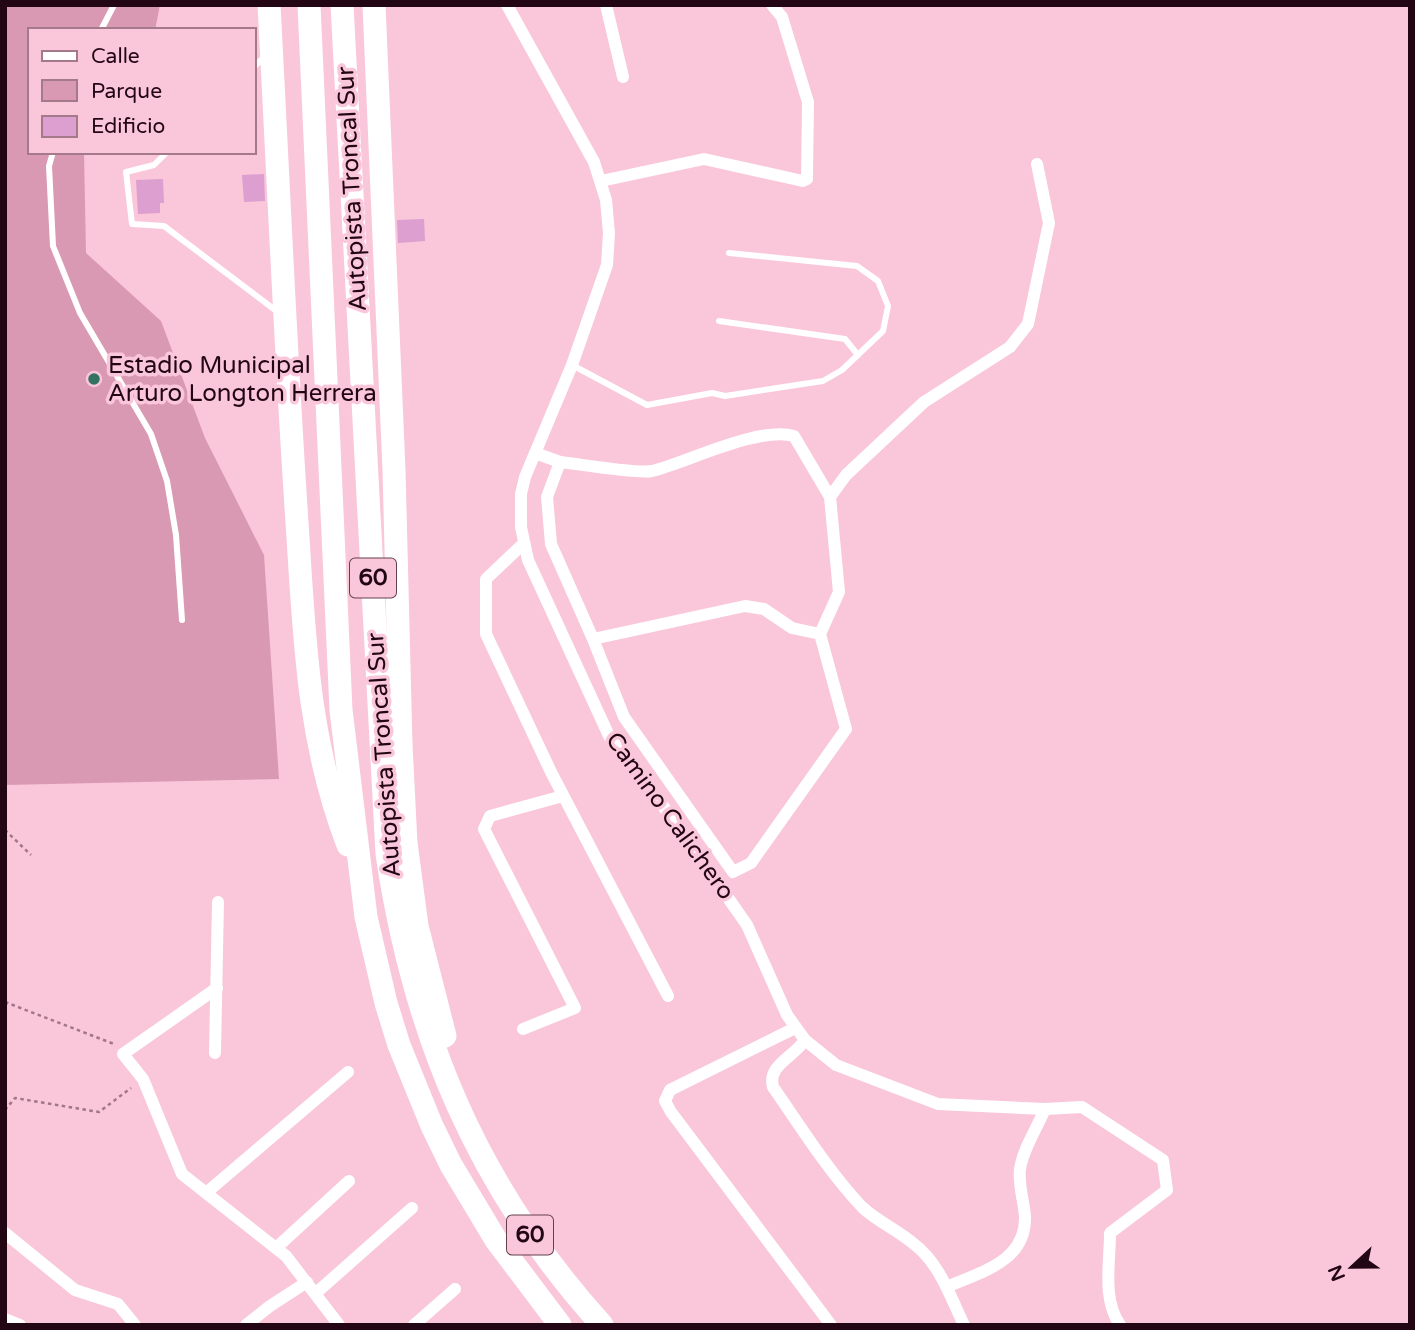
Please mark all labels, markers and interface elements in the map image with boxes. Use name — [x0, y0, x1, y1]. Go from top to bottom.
legend — [28, 28, 256, 154]
text: Calle — [91, 44, 140, 69]
street label: Autopista Troncal Sur — [331, 65, 373, 312]
text: Parque — [91, 79, 162, 104]
text: Edificio — [91, 114, 165, 139]
place label: Estadio Municipal Arturo Longton Herrera — [108, 351, 377, 408]
marker: Estadio Municipal Arturo Longton Herrera — [86, 371, 102, 387]
road number: 60 — [350, 558, 396, 598]
street label: Autopista Troncal Sur — [361, 631, 407, 878]
street label: Camino Calichero — [599, 727, 741, 905]
road number: 60 — [507, 1216, 553, 1254]
north arrow — [1317, 1232, 1387, 1302]
text: N — [1324, 1262, 1350, 1284]

